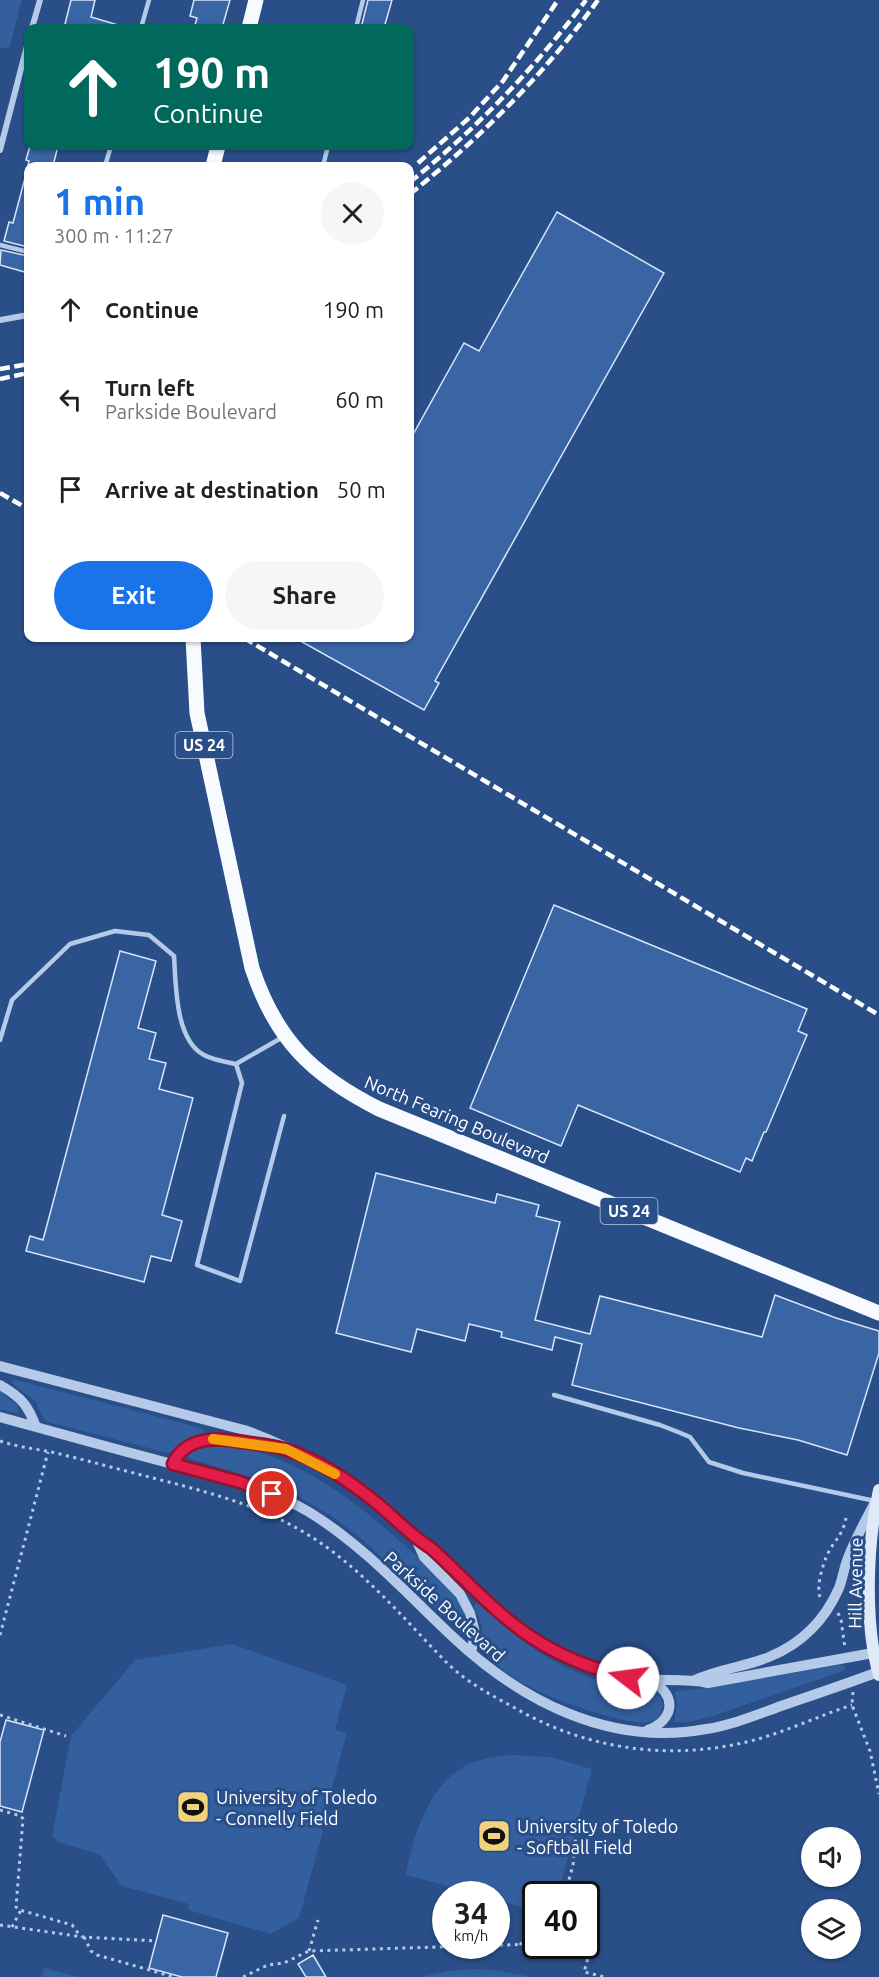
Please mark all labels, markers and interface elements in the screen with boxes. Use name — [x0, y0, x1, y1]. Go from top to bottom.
icon: ahead — [54, 48, 132, 126]
text: 190 m — [153, 49, 270, 96]
text: Continue — [153, 98, 264, 128]
text: 1 min — [54, 181, 145, 222]
button: close — [321, 182, 384, 245]
text: 300 m · 11:27 — [54, 224, 174, 247]
icon: ahead — [54, 293, 87, 326]
text: Continue — [105, 297, 199, 322]
text: 190 m — [323, 297, 384, 322]
text: Turn left — [105, 375, 195, 400]
icon: left — [54, 383, 87, 416]
text: 60 m — [335, 387, 384, 412]
text: Parkside Boulevard — [105, 400, 277, 423]
icon: arrive — [54, 473, 87, 506]
text: Arrive at destination — [105, 477, 319, 502]
text: 50 m — [337, 477, 386, 502]
button: Exit — [54, 561, 213, 630]
button: Share — [225, 561, 384, 630]
road number: US 24 — [176, 732, 232, 758]
street label: North Fearing Boulevard — [362, 1071, 552, 1167]
road number: US 24 — [600, 1198, 658, 1224]
pin — [246, 1468, 297, 1519]
icon: arrive — [255, 1477, 288, 1510]
street label: Hill Avenue — [844, 1537, 866, 1629]
street label: Parkside Boulevard — [381, 1547, 509, 1665]
position arrow — [596, 1646, 660, 1710]
place label: University of Toledo - Connelly Field — [216, 1787, 377, 1828]
sports icon: University of Toledo - Connelly Field — [175, 1789, 211, 1825]
place label: University of Toledo - Softball Field — [517, 1816, 678, 1857]
sports icon: University of Toledo - Softball Field — [476, 1818, 512, 1854]
map controls — [801, 1827, 861, 1959]
button: sound — [801, 1827, 861, 1887]
speed limit sign: 40 — [522, 1881, 600, 1959]
text: 34 — [454, 1896, 488, 1930]
button: layers — [801, 1899, 861, 1959]
text: km/h — [454, 1927, 488, 1944]

